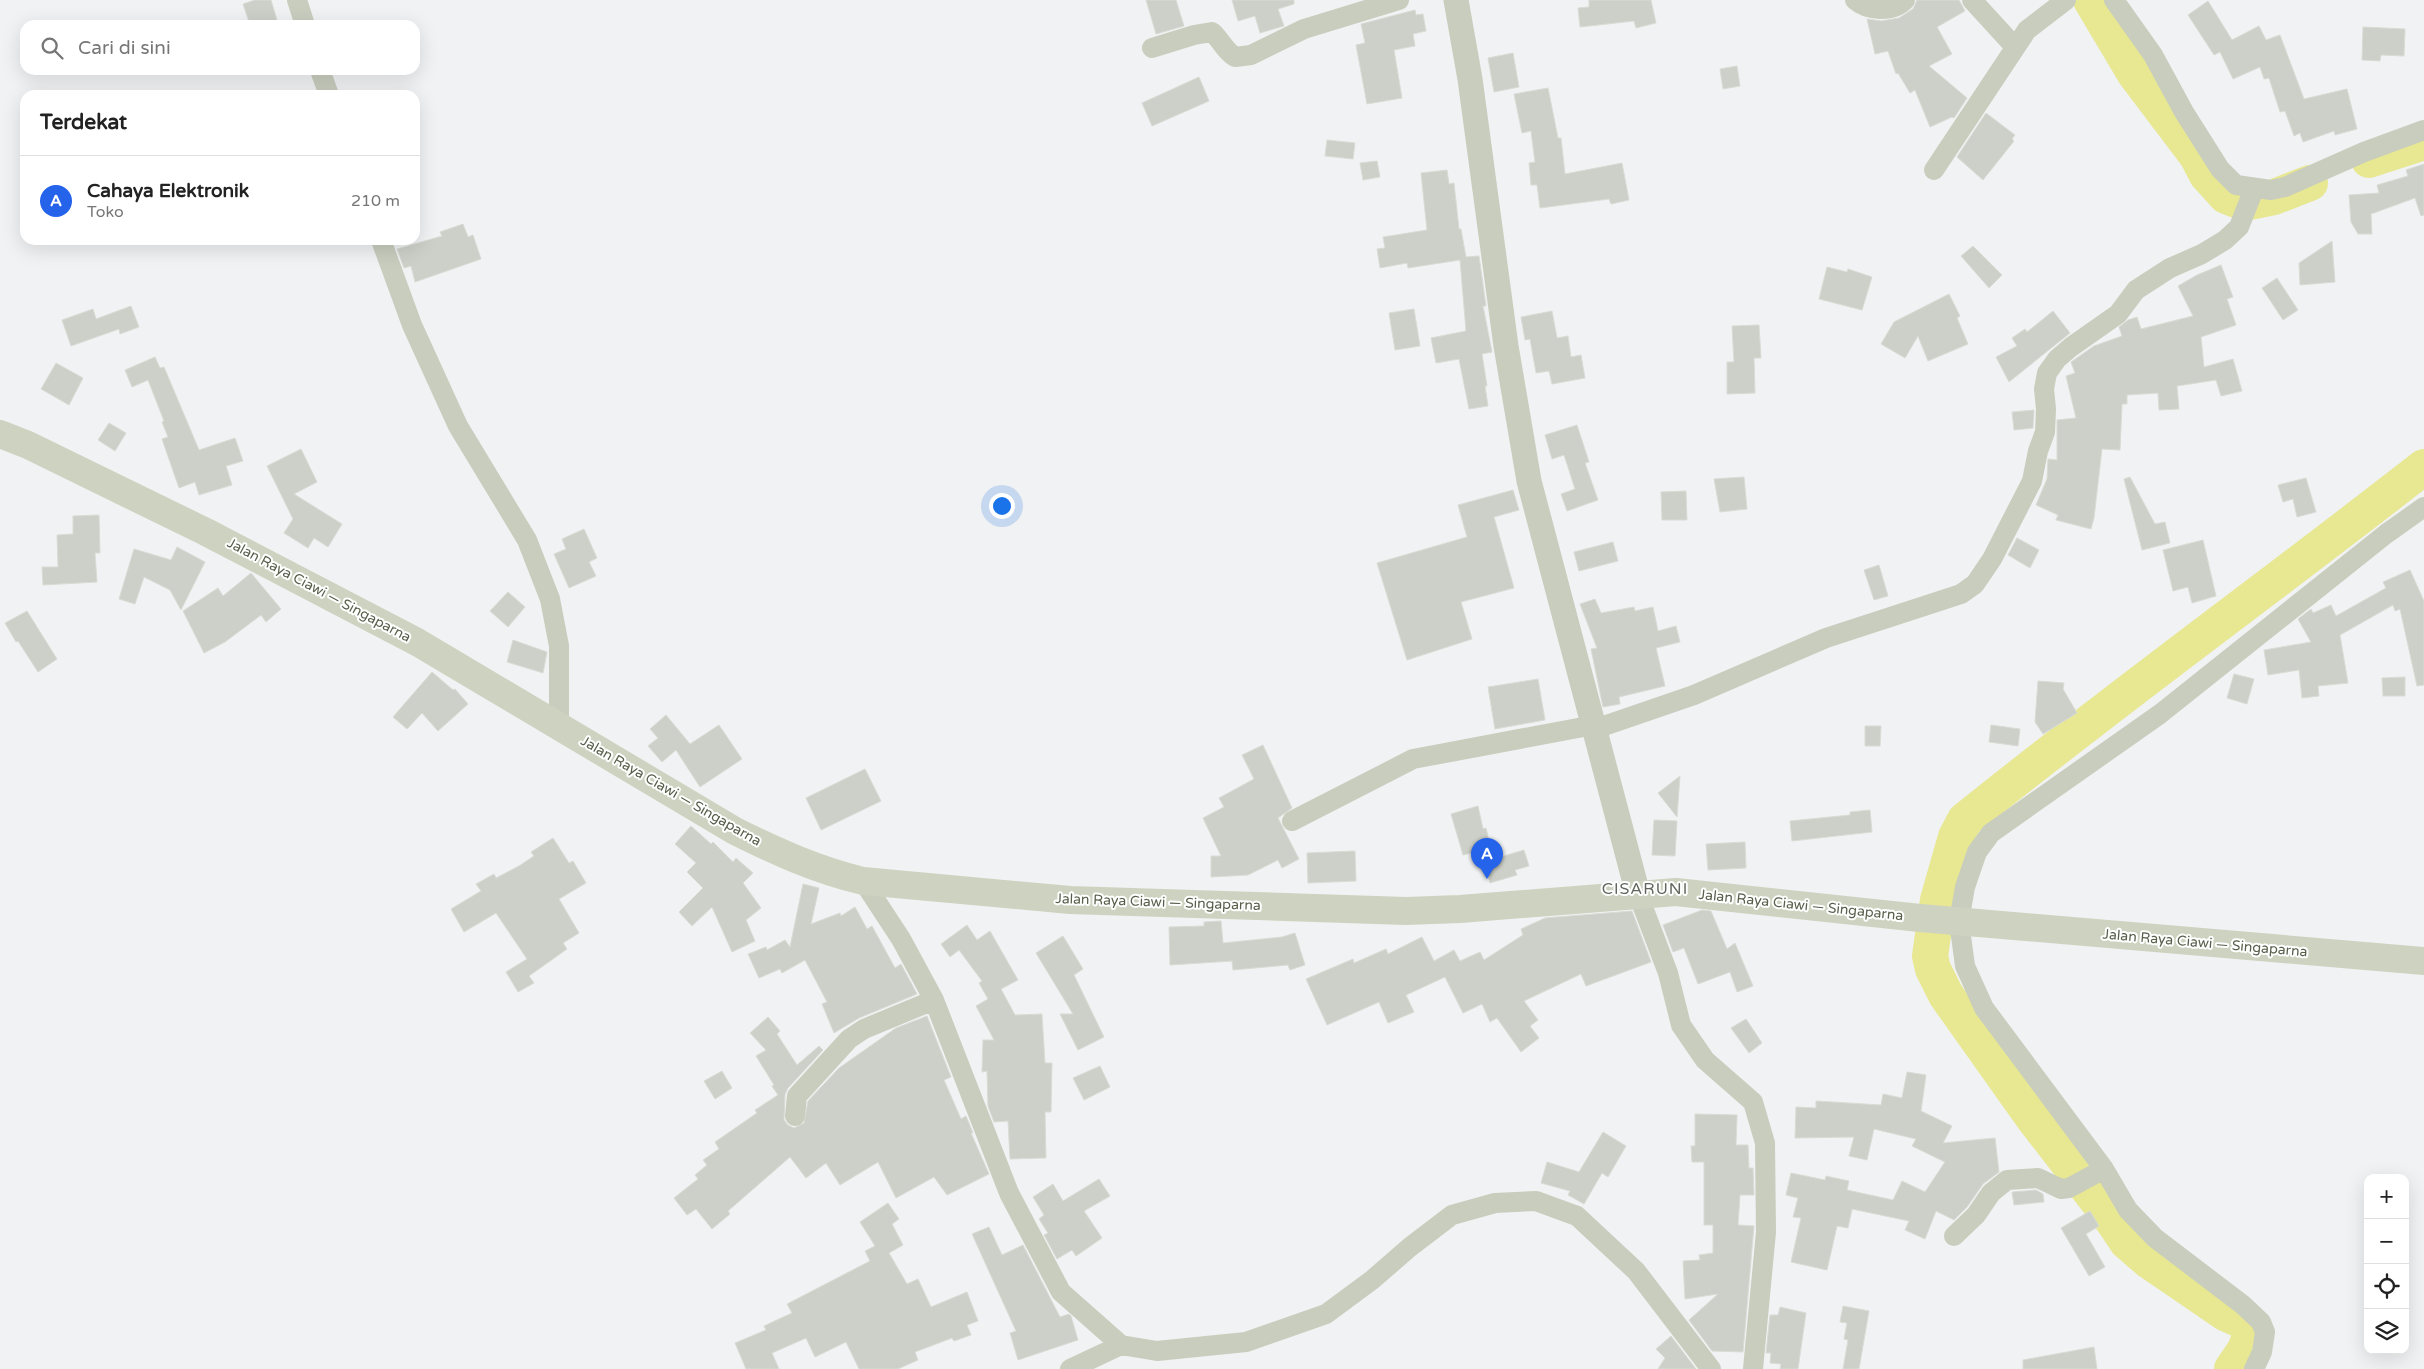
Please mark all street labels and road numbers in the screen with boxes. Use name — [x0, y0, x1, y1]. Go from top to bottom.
street label: Jalan Raya Ciawi — Singaparna — [224, 534, 414, 646]
street label: Jalan Raya Ciawi — Singaparna — [578, 732, 764, 850]
street label: Jalan Raya Ciawi — Singaparna — [1698, 886, 1904, 924]
street label: Jalan Raya Ciawi — Singaparna — [1055, 890, 1261, 914]
street label: Jalan Raya Ciawi — Singaparna — [2102, 926, 2308, 960]

